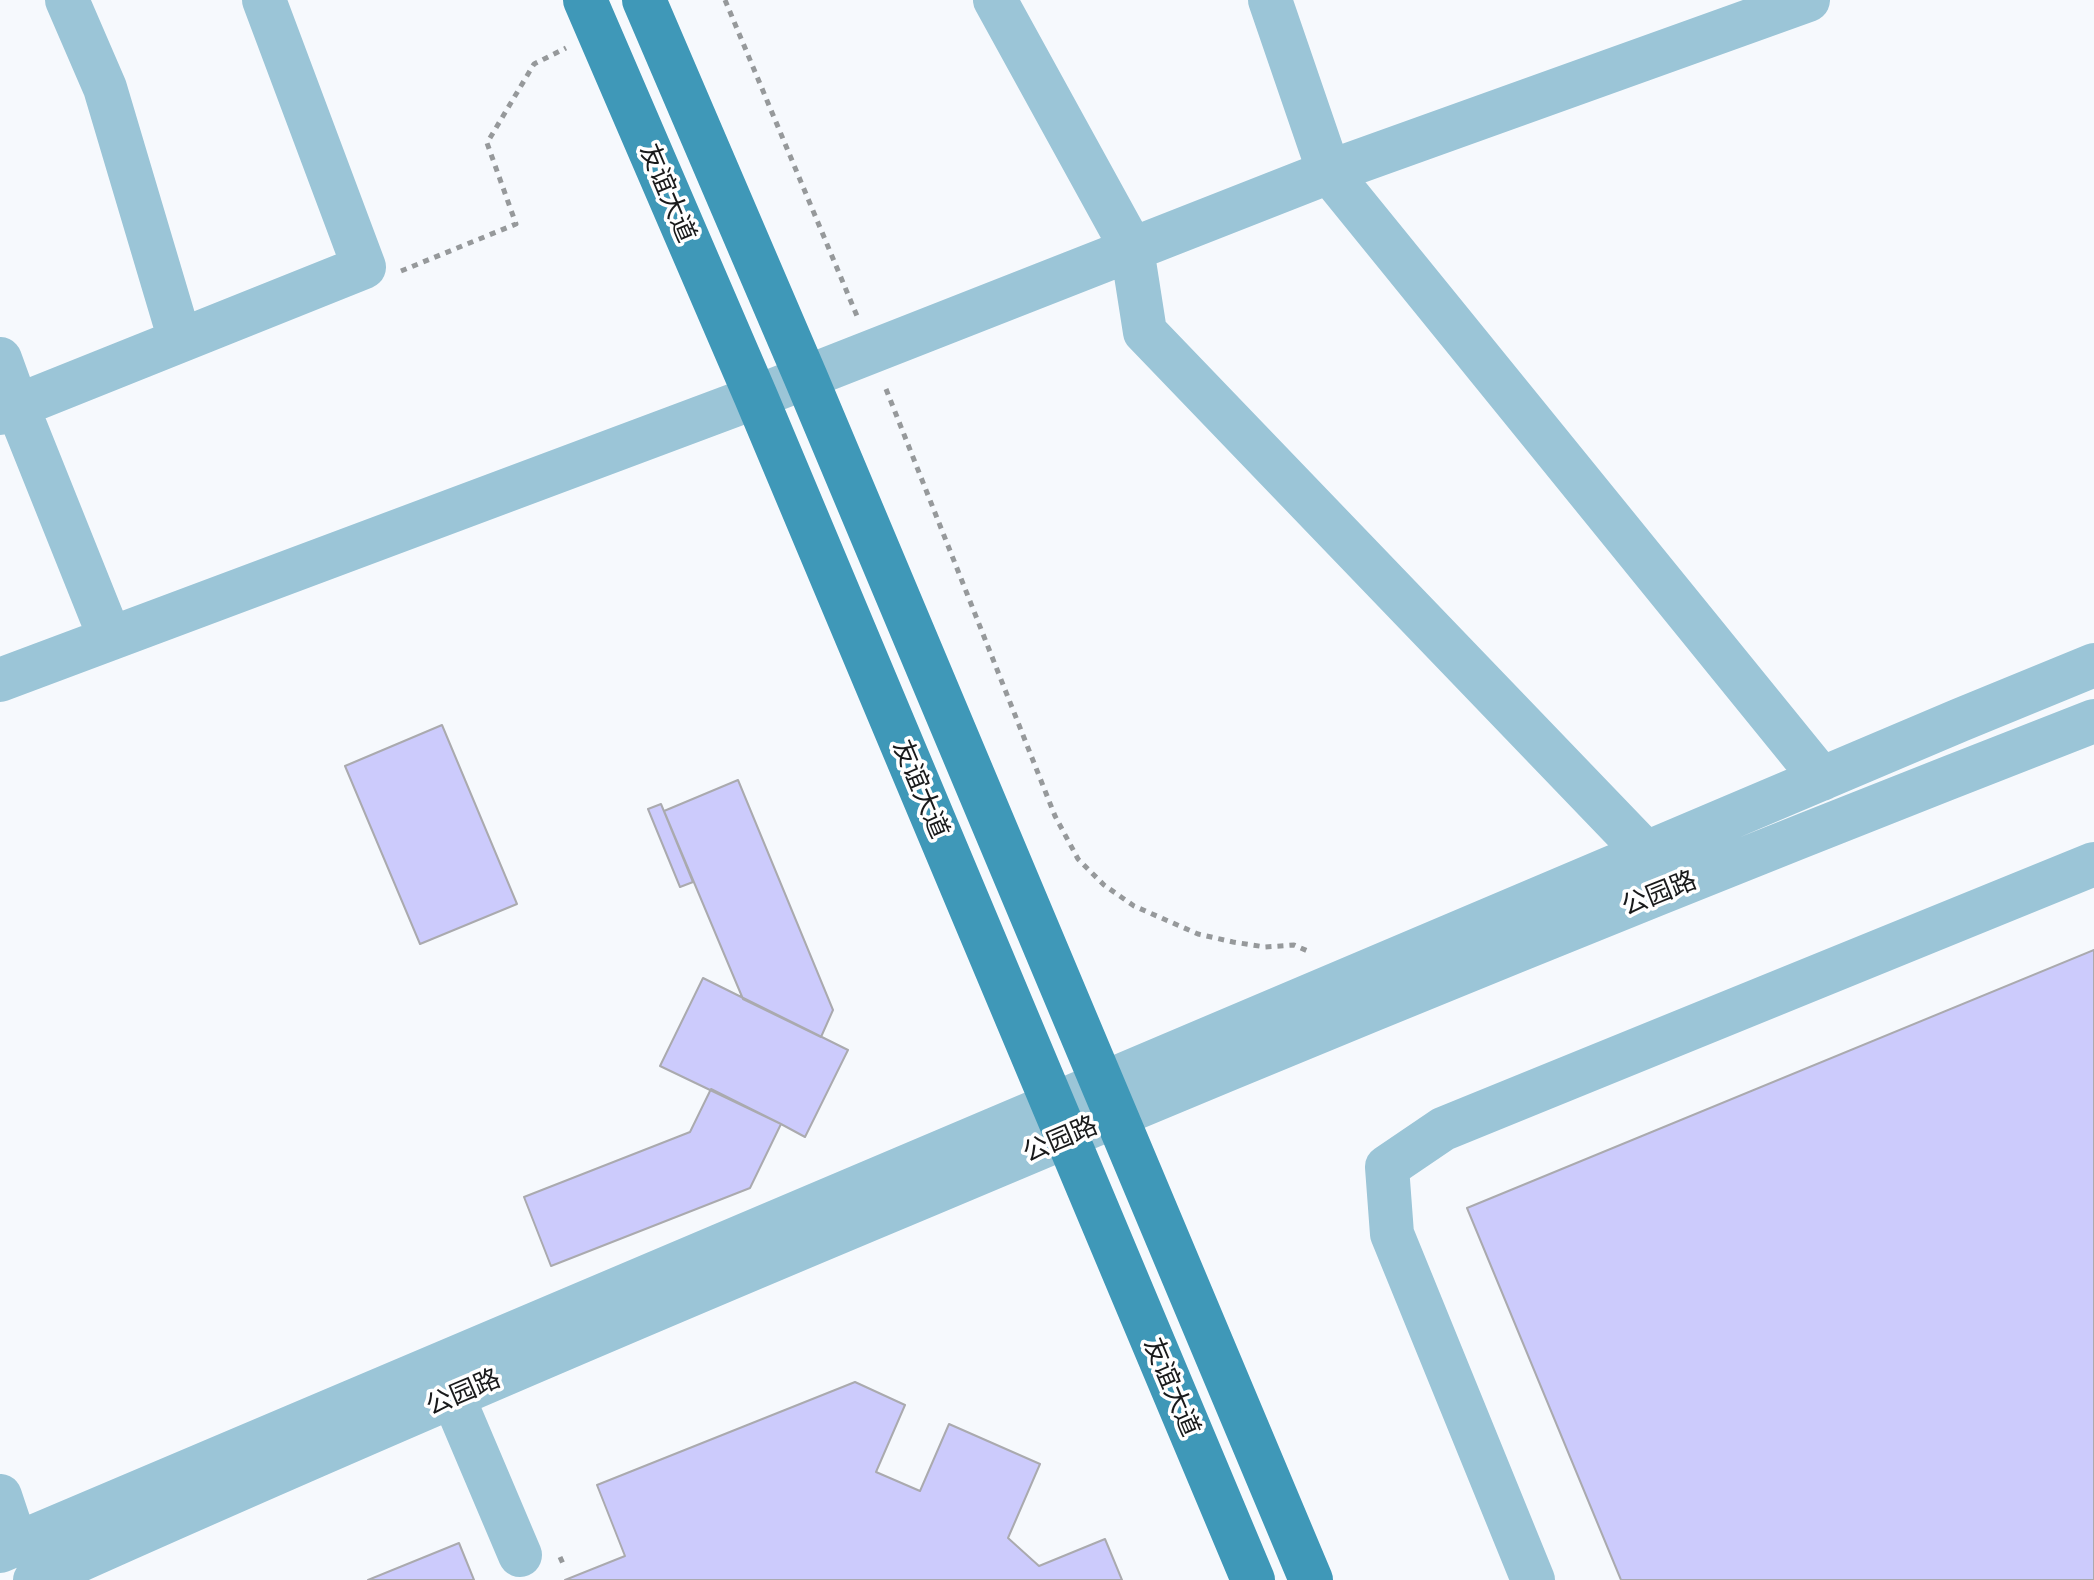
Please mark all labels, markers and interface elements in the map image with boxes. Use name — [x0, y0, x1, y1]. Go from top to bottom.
street label: 友谊大道 — [633, 139, 703, 247]
street label: 友谊大道 — [886, 735, 956, 843]
street label: 公园路 — [1617, 864, 1701, 922]
street label: 公园路 — [1018, 1109, 1102, 1169]
street label: 友谊大道 — [1137, 1333, 1207, 1441]
street label: 公园路 — [421, 1362, 505, 1422]

